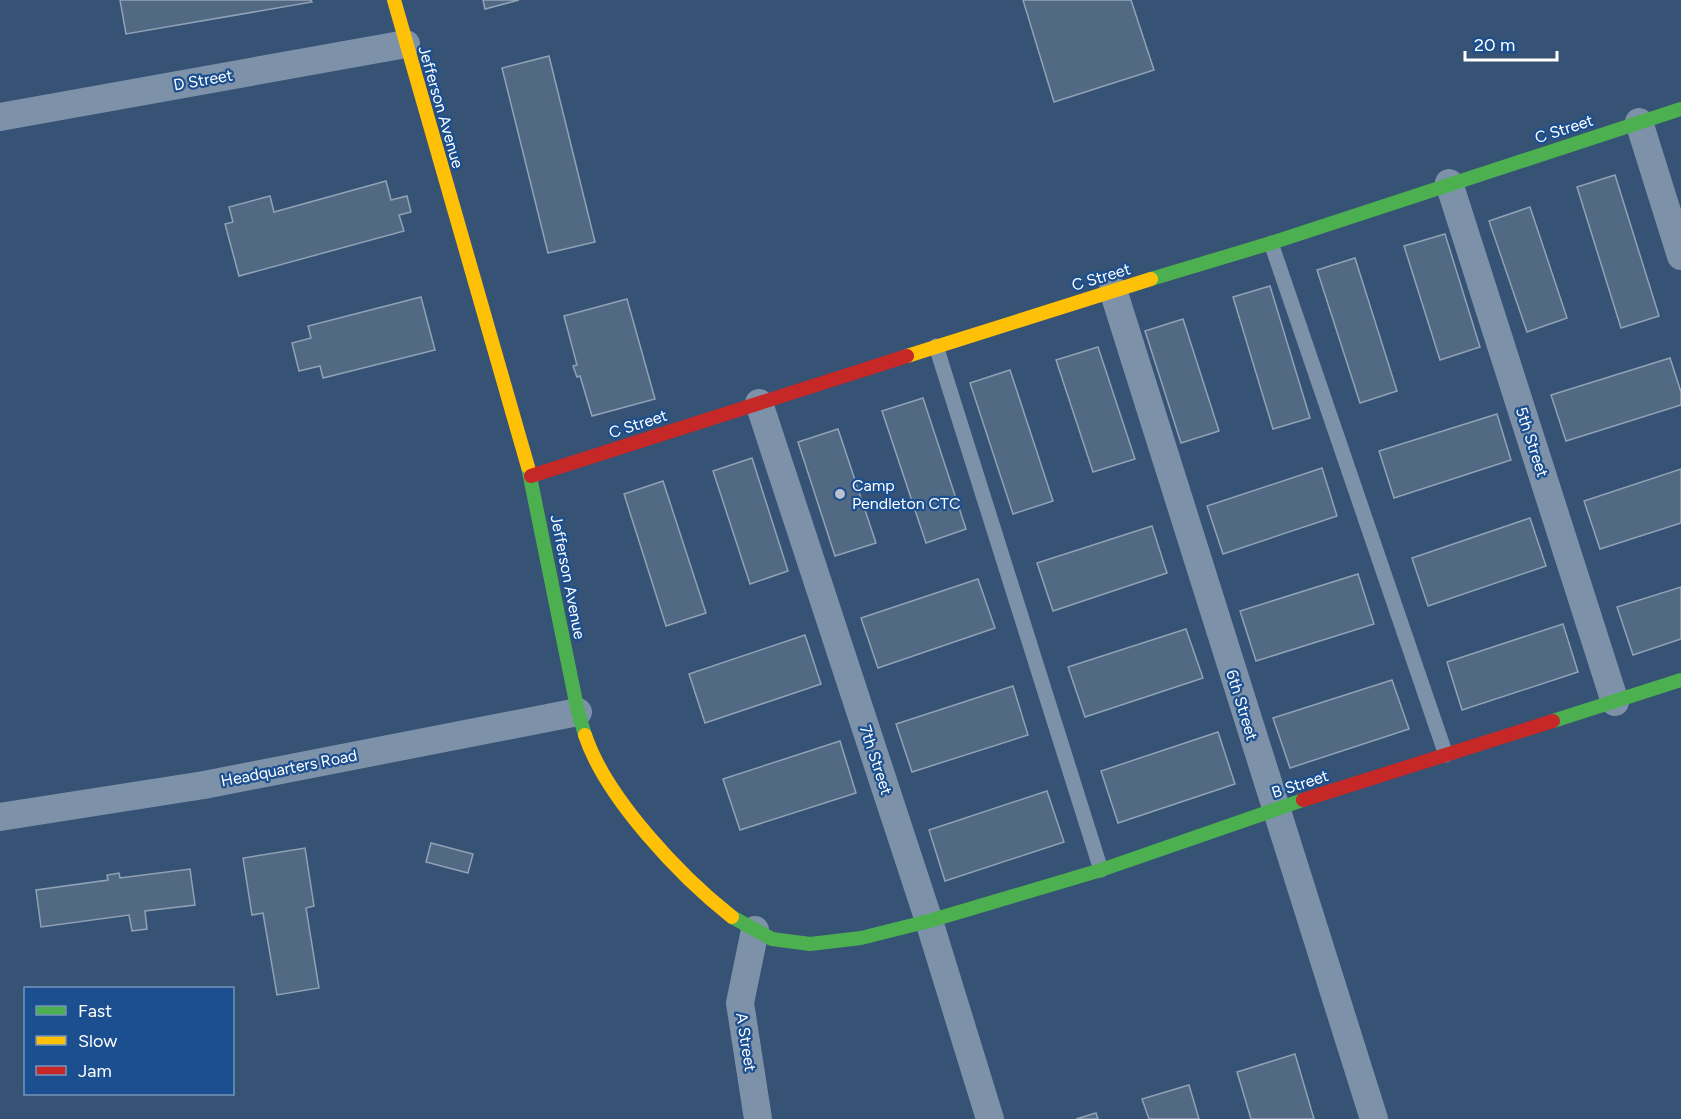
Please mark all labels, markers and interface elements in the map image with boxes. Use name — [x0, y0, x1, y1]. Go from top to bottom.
scale bar — [1465, 24, 1556, 62]
text: 20 m — [1474, 34, 1515, 56]
street label: Jefferson Avenue — [414, 44, 468, 171]
street label: D Street — [172, 65, 234, 95]
street label: C Street — [1532, 111, 1596, 147]
street label: C Street — [1069, 259, 1133, 295]
street label: 5th Street — [1512, 404, 1552, 480]
street label: C Street — [606, 406, 670, 442]
place label: Camp Pendleton CTC — [852, 476, 960, 513]
marker: Camp Pendleton CTC — [833, 487, 847, 501]
street label: Jefferson Avenue — [547, 513, 589, 641]
street label: 6th Street — [1222, 667, 1262, 743]
street label: 7th Street — [856, 723, 896, 797]
street label: Headquarters Road — [219, 745, 359, 791]
street label: B Street — [1269, 766, 1331, 802]
legend — [24, 987, 234, 1095]
text: Fast — [78, 1000, 112, 1022]
street label: A Street — [732, 1011, 760, 1073]
text: Slow — [78, 1030, 117, 1052]
text: Jam — [78, 1060, 112, 1082]

